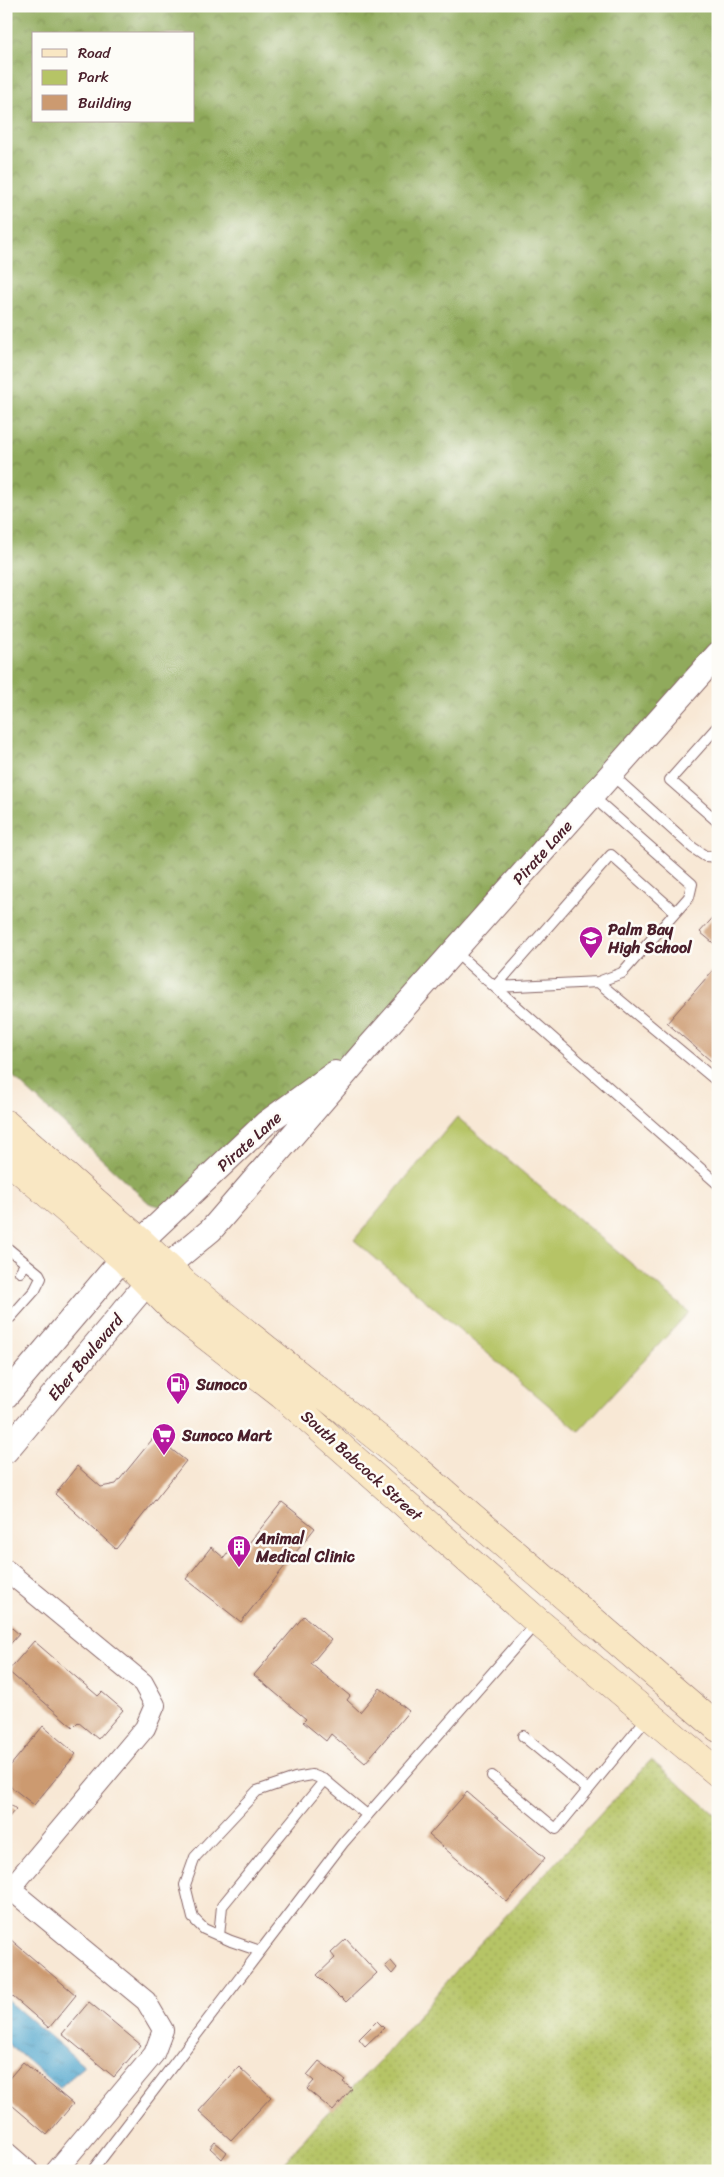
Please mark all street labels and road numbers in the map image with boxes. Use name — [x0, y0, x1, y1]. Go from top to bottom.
street label: Pirate Lane — [505, 813, 580, 892]
street label: Pirate Lane — [210, 1104, 289, 1179]
street label: Eber Boulevard — [40, 1306, 132, 1407]
street label: South Babcock Street — [294, 1402, 430, 1529]

